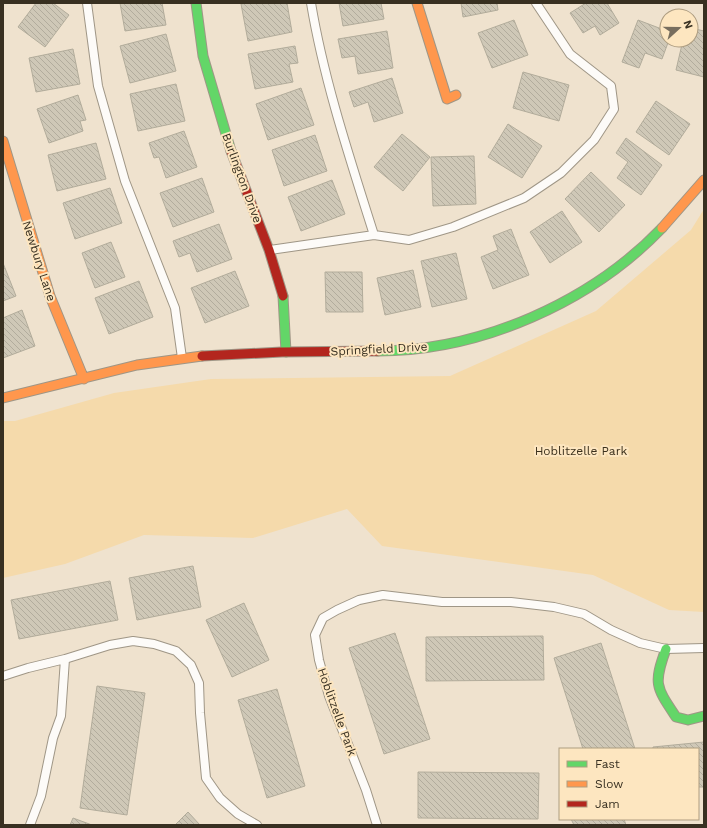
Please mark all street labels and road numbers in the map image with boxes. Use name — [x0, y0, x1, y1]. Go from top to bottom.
street label: Burlington Drive — [219, 131, 265, 225]
street label: Newbury Lane — [19, 219, 59, 303]
street label: Springfield Drive — [330, 339, 428, 359]
street label: Hoblitzelle Park — [315, 666, 360, 758]

